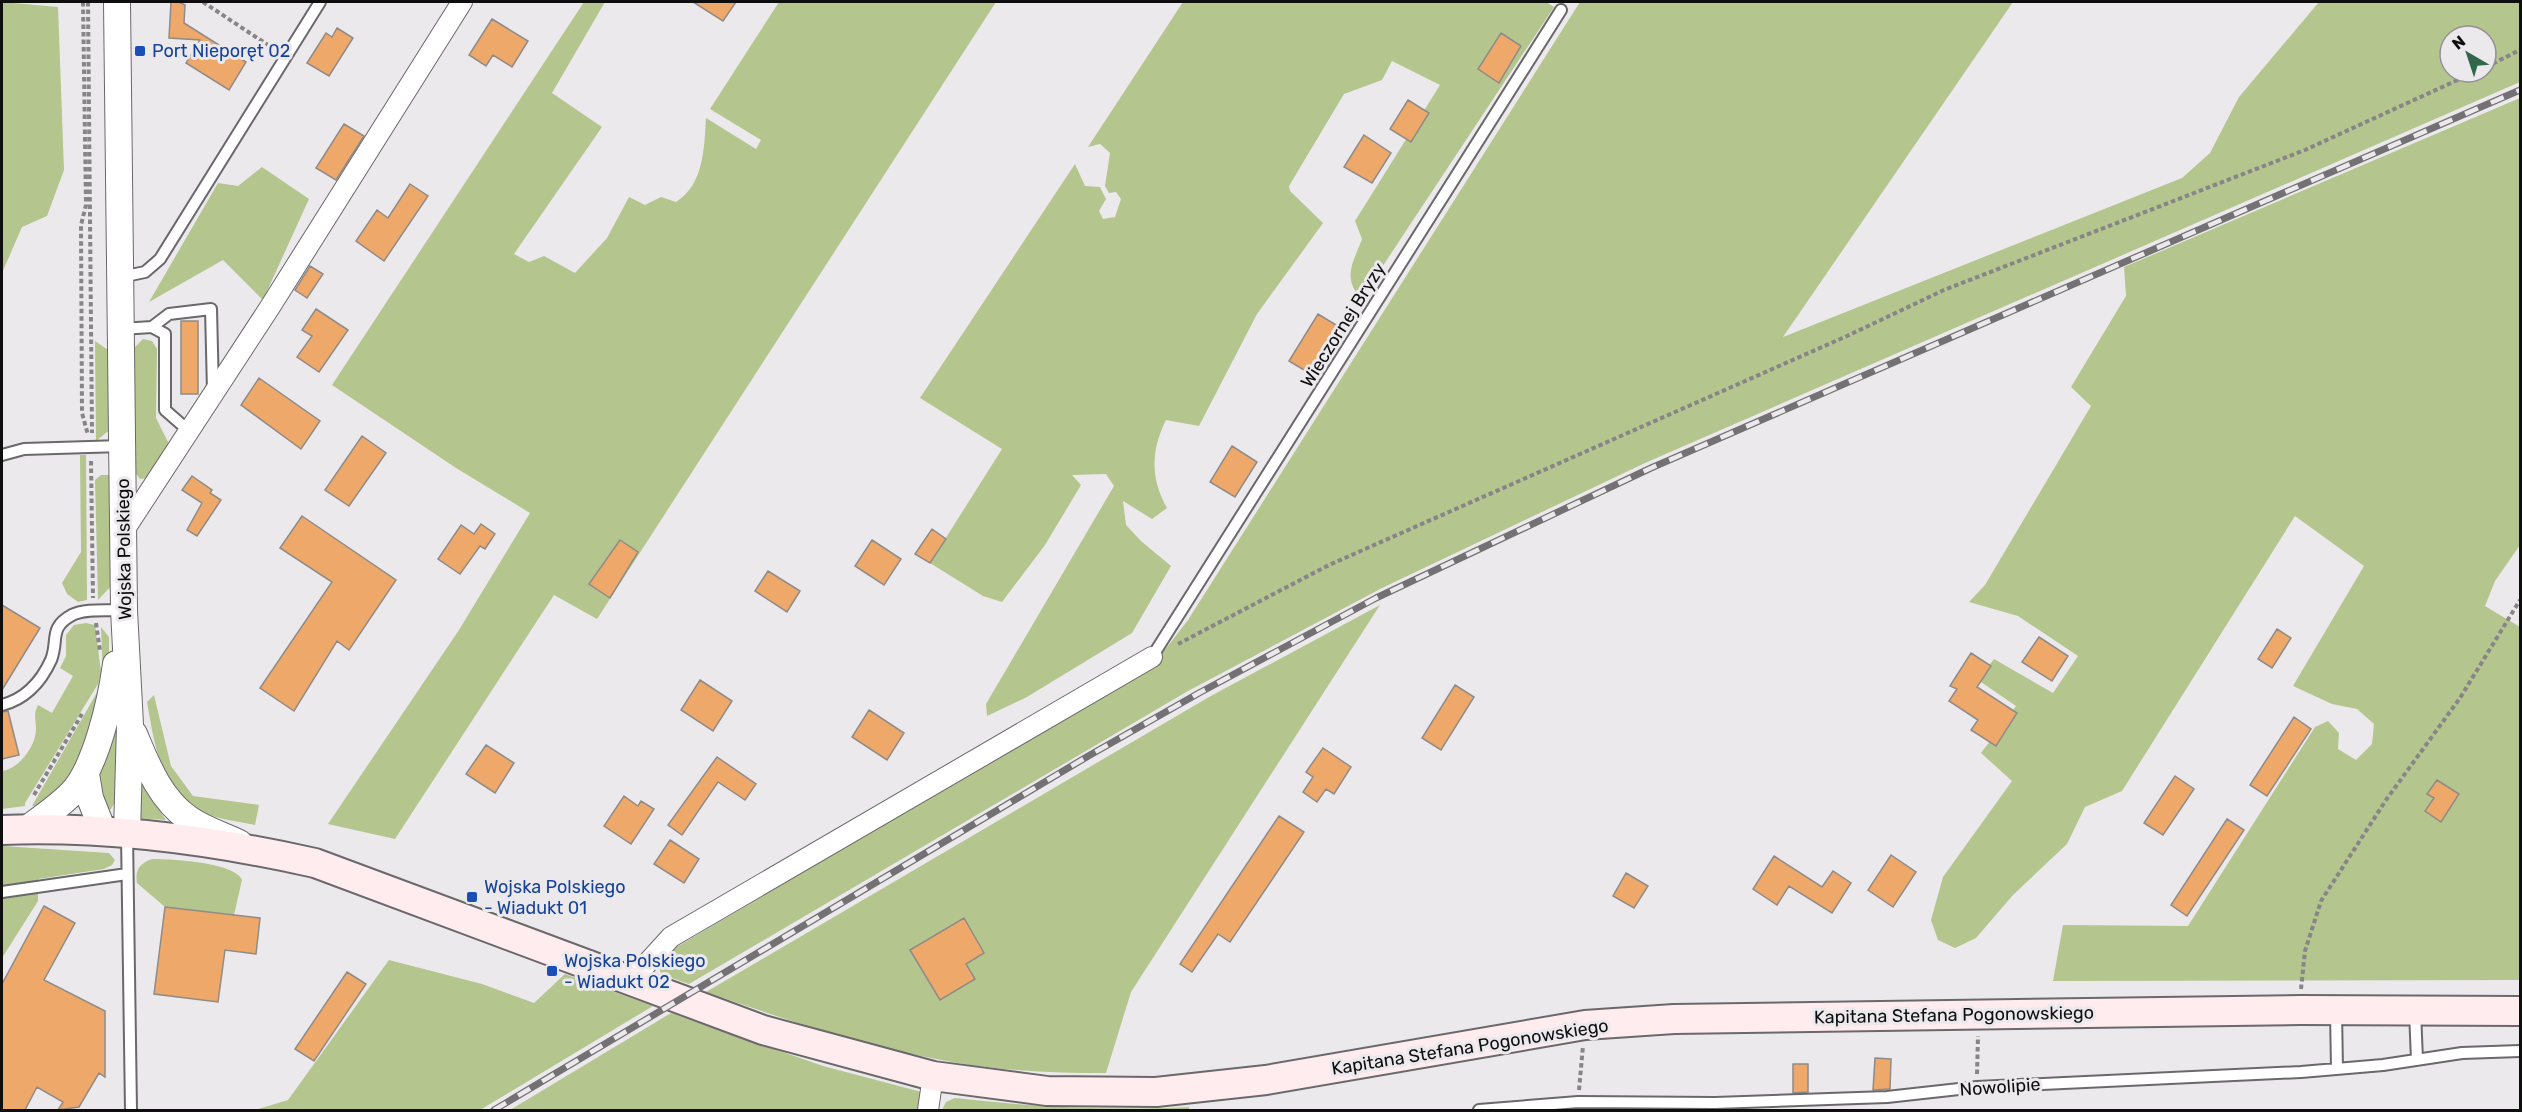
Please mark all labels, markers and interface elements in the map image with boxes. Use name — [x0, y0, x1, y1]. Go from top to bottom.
north arrow — [2438, 24, 2498, 84]
text: N — [2448, 32, 2469, 54]
place label: Port Nieporęt 02 — [152, 40, 290, 62]
marker: Port Nieporęt 02 — [133, 44, 147, 58]
street label: Wieczornej Bryzy — [1296, 259, 1390, 391]
street label: Wojska Polskiego — [112, 478, 136, 620]
place label: Wojska Polskiego - Wiadukt 01 — [484, 876, 626, 919]
marker: Wojska Polskiego - Wiadukt 01 — [465, 890, 479, 904]
place label: Wojska Polskiego - Wiadukt 02 — [564, 950, 706, 993]
marker: Wojska Polskiego - Wiadukt 02 — [545, 964, 559, 978]
street label: Kapitana Stefana Pogonowskiego — [1814, 1002, 2094, 1028]
street label: Kapitana Stefana Pogonowskiego — [1330, 1014, 1610, 1080]
street label: Nowolipie — [1959, 1073, 2041, 1101]

